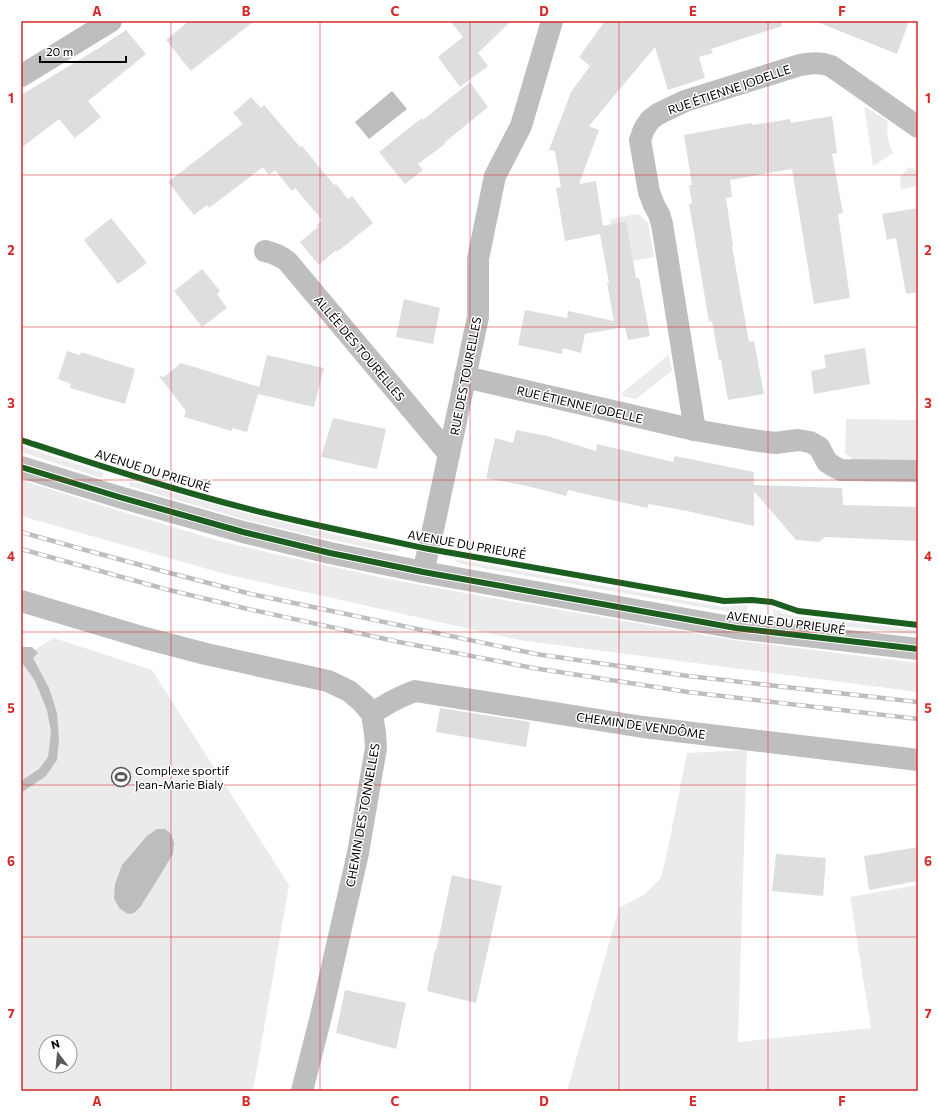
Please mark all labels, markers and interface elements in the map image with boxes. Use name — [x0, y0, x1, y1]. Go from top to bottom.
text: A — [92, 3, 102, 19]
text: B — [242, 3, 251, 19]
text: C — [391, 3, 400, 19]
text: D — [539, 3, 549, 19]
text: E — [689, 3, 697, 19]
text: F — [838, 3, 846, 19]
scale bar — [40, 38, 126, 64]
text: 20 m — [46, 44, 73, 58]
street label: RUE ÉTIENNE JODELLE — [666, 61, 793, 118]
text: 1 — [8, 90, 14, 106]
text: 1 — [925, 90, 931, 106]
text: 2 — [7, 242, 15, 258]
text: 2 — [924, 242, 932, 258]
street label: ALLÉE DES TOURELLES — [312, 293, 408, 403]
street label: RUE DES TOURELLES — [447, 316, 483, 436]
street label: RUE ÉTIENNE JODELLE — [515, 383, 644, 426]
text: 3 — [7, 395, 15, 411]
text: 3 — [924, 395, 932, 411]
street label: AVENUE DU PRIEURÉ — [94, 446, 212, 494]
street label: AVENUE DU PRIEURÉ — [407, 527, 527, 561]
text: 4 — [7, 548, 15, 564]
text: 4 — [924, 548, 932, 564]
street label: AVENUE DU PRIEURÉ — [726, 608, 846, 636]
text: 5 — [7, 700, 15, 716]
text: 5 — [924, 700, 932, 716]
street label: CHEMIN DE VENDÔME — [576, 709, 706, 741]
street label: CHEMIN DES TONNELLES — [342, 742, 382, 888]
place label: Complexe sportif Jean-Marie Bialy — [135, 763, 230, 792]
sports icon: Complexe sportif Jean-Marie Bialy — [110, 766, 132, 788]
text: 6 — [7, 853, 15, 869]
text: 6 — [924, 853, 932, 869]
text: 7 — [7, 1005, 15, 1021]
text: 7 — [924, 1005, 932, 1021]
north arrow — [38, 1034, 78, 1074]
text: N — [49, 1037, 61, 1051]
text: A — [92, 1093, 102, 1109]
text: B — [242, 1093, 251, 1109]
text: C — [391, 1093, 400, 1109]
text: D — [539, 1093, 549, 1109]
text: E — [689, 1093, 697, 1109]
text: F — [838, 1093, 846, 1109]

